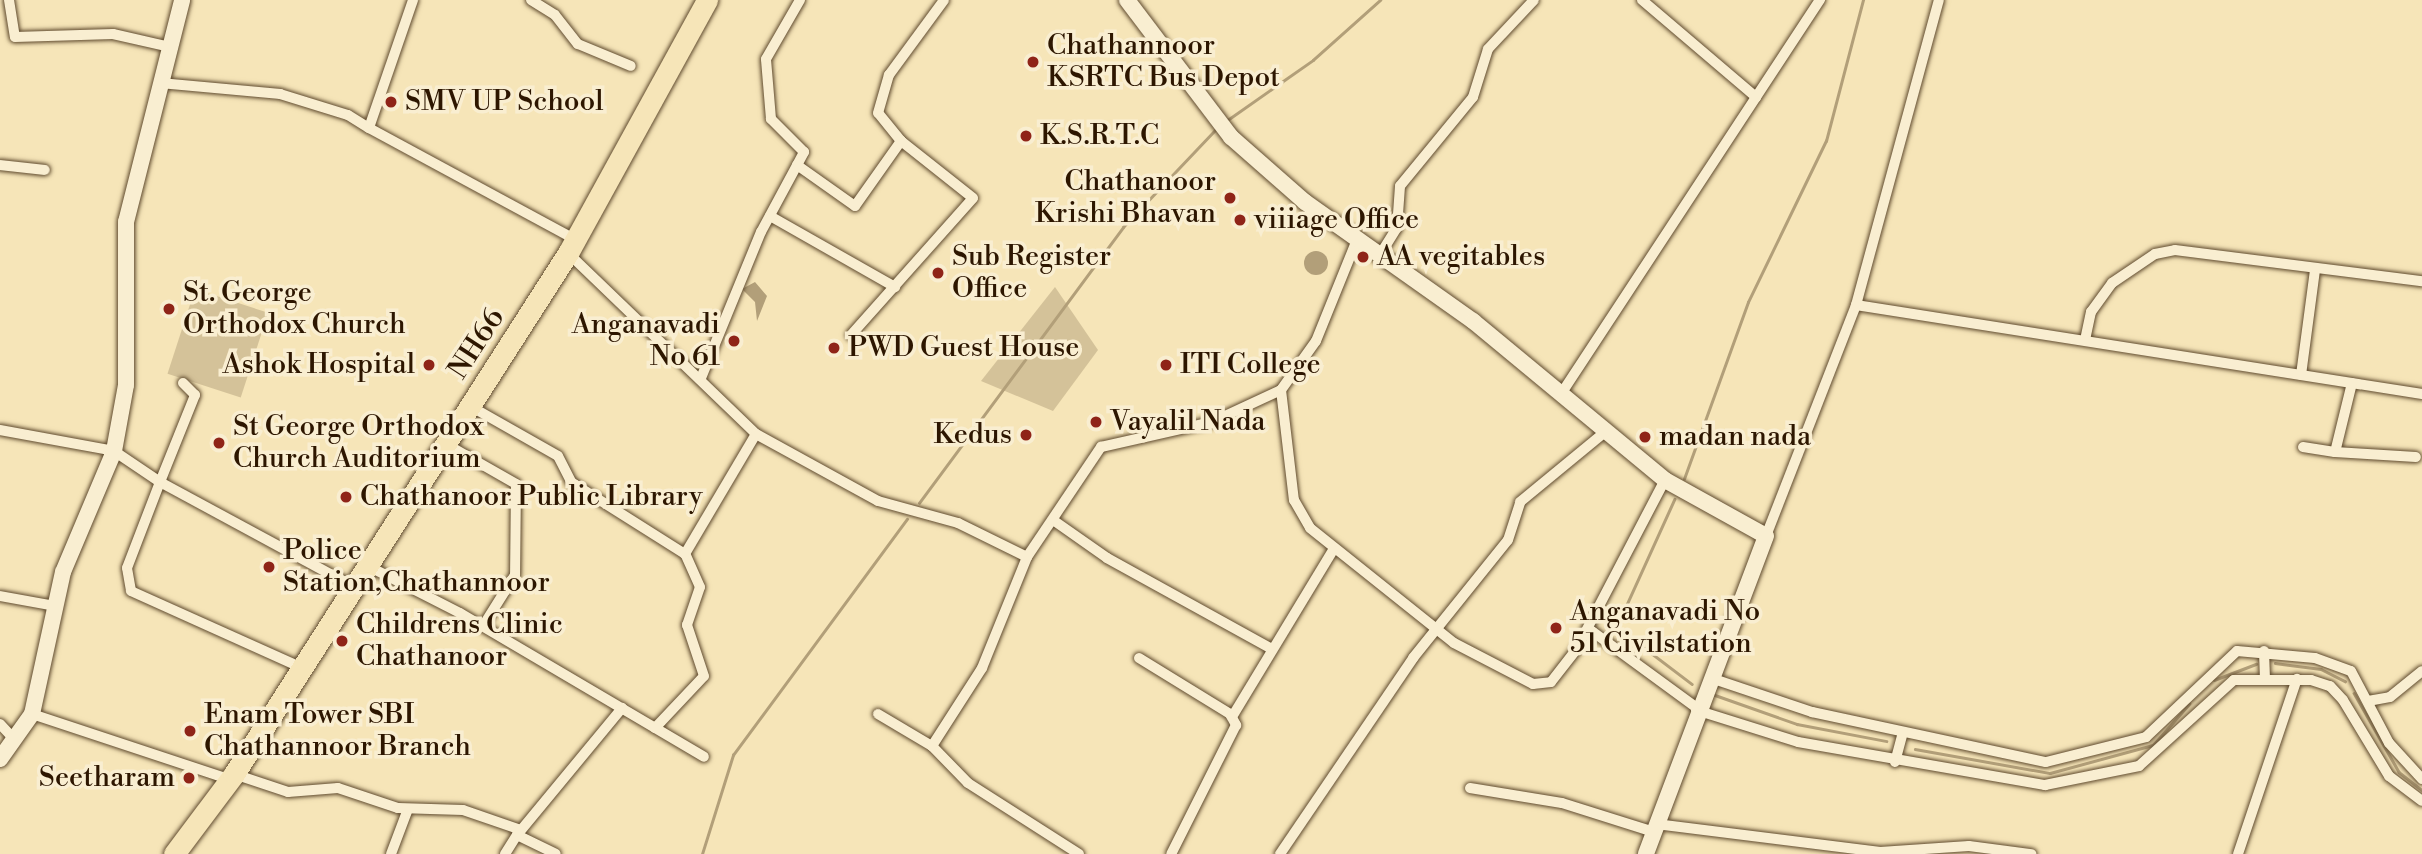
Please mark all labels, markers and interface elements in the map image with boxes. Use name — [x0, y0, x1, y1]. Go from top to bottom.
place label: Chathannoor KSRTC Bus Depot — [1047, 29, 1280, 95]
marker: Chathannoor KSRTC Bus Depot — [1025, 54, 1041, 70]
place label: SMV UP School — [405, 85, 604, 119]
marker: SMV UP School — [383, 94, 399, 110]
place label: K.S.R.T.C — [1040, 119, 1159, 153]
marker: K.S.R.T.C — [1018, 128, 1034, 144]
place label: Chathanoor Krishi Bhavan — [1035, 165, 1216, 231]
marker: Chathanoor Krishi Bhavan — [1222, 190, 1238, 206]
place label: viiiage Office — [1254, 203, 1419, 237]
marker: viiiage Office — [1232, 212, 1248, 228]
place label: Sub Register Office — [952, 240, 1111, 306]
place label: AA vegitables — [1377, 240, 1545, 274]
marker: AA vegitables — [1355, 249, 1371, 265]
marker: Sub Register Office — [930, 265, 946, 281]
place label: St. George Orthodox Church — [183, 276, 406, 342]
marker: St. George Orthodox Church — [161, 301, 177, 317]
street label: NH66 — [442, 302, 512, 386]
place label: Anganavadi No 61 — [572, 308, 720, 374]
place label: PWD Guest House — [848, 331, 1080, 365]
marker: Anganavadi No 61 — [726, 333, 742, 349]
marker: PWD Guest House — [826, 340, 842, 356]
place label: Ashok Hospital — [222, 348, 415, 382]
place label: ITI College — [1180, 348, 1321, 382]
marker: Ashok Hospital — [421, 357, 437, 373]
marker: ITI College — [1158, 357, 1174, 373]
place label: Vayalil Nada — [1110, 405, 1265, 439]
place label: St George Orthodox Church Auditorium — [233, 410, 484, 476]
marker: Vayalil Nada — [1088, 414, 1104, 430]
place label: Kedus — [933, 418, 1012, 452]
place label: madan nada — [1659, 420, 1811, 454]
marker: Kedus — [1018, 427, 1034, 443]
marker: madan nada — [1637, 429, 1653, 445]
marker: St George Orthodox Church Auditorium — [211, 435, 227, 451]
place label: Chathanoor Public Library — [360, 480, 703, 514]
marker: Chathanoor Public Library — [338, 489, 354, 505]
place label: Police Station,Chathannoor — [283, 534, 550, 600]
marker: Police Station,Chathannoor — [261, 559, 277, 575]
place label: Anganavadi No 51 Civilstation — [1570, 595, 1760, 661]
place label: Childrens Clinic Chathanoor — [356, 608, 563, 674]
marker: Anganavadi No 51 Civilstation — [1548, 620, 1564, 636]
marker: Childrens Clinic Chathanoor — [334, 633, 350, 649]
place label: Enam Tower SBI Chathannoor Branch — [204, 698, 471, 764]
marker: Enam Tower SBI Chathannoor Branch — [182, 723, 198, 739]
place label: Seetharam — [39, 761, 175, 795]
marker: Seetharam — [181, 770, 197, 786]

